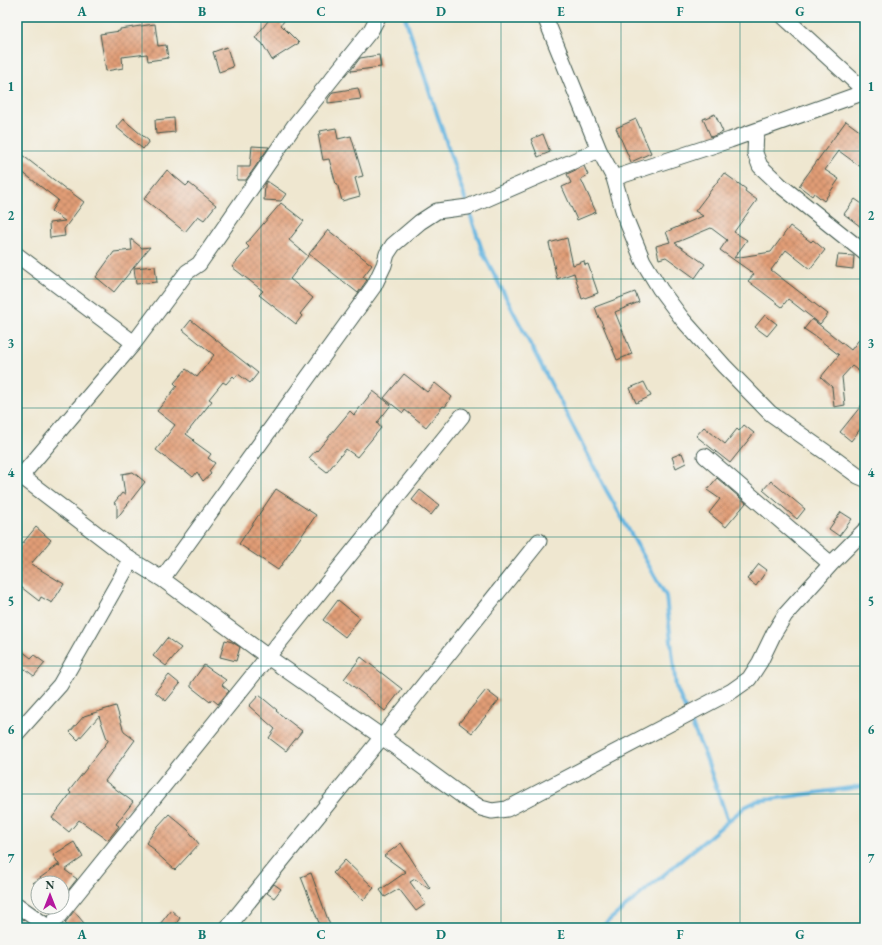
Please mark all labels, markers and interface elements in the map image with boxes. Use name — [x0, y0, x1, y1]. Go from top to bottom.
text: A — [76, 3, 87, 20]
text: B — [198, 3, 206, 20]
text: C — [316, 3, 326, 20]
text: D — [436, 3, 446, 20]
text: E — [557, 3, 565, 20]
text: F — [676, 3, 684, 20]
text: G — [795, 3, 805, 20]
text: 1 — [8, 78, 15, 95]
text: 1 — [868, 78, 875, 95]
text: 2 — [8, 207, 15, 224]
text: 2 — [868, 207, 875, 224]
text: 3 — [8, 335, 15, 352]
text: 3 — [868, 335, 875, 352]
text: 4 — [8, 464, 15, 481]
text: 4 — [868, 464, 875, 481]
text: 5 — [8, 593, 14, 610]
text: 5 — [868, 593, 874, 610]
text: 6 — [8, 721, 15, 738]
text: 6 — [868, 721, 875, 738]
text: 7 — [8, 850, 15, 867]
text: 7 — [868, 850, 875, 867]
north arrow — [30, 875, 70, 915]
text: N — [46, 878, 55, 892]
text: A — [76, 926, 87, 943]
text: B — [198, 926, 206, 943]
text: C — [316, 926, 326, 943]
text: D — [436, 926, 446, 943]
text: E — [557, 926, 565, 943]
text: F — [676, 926, 684, 943]
text: G — [795, 926, 805, 943]

